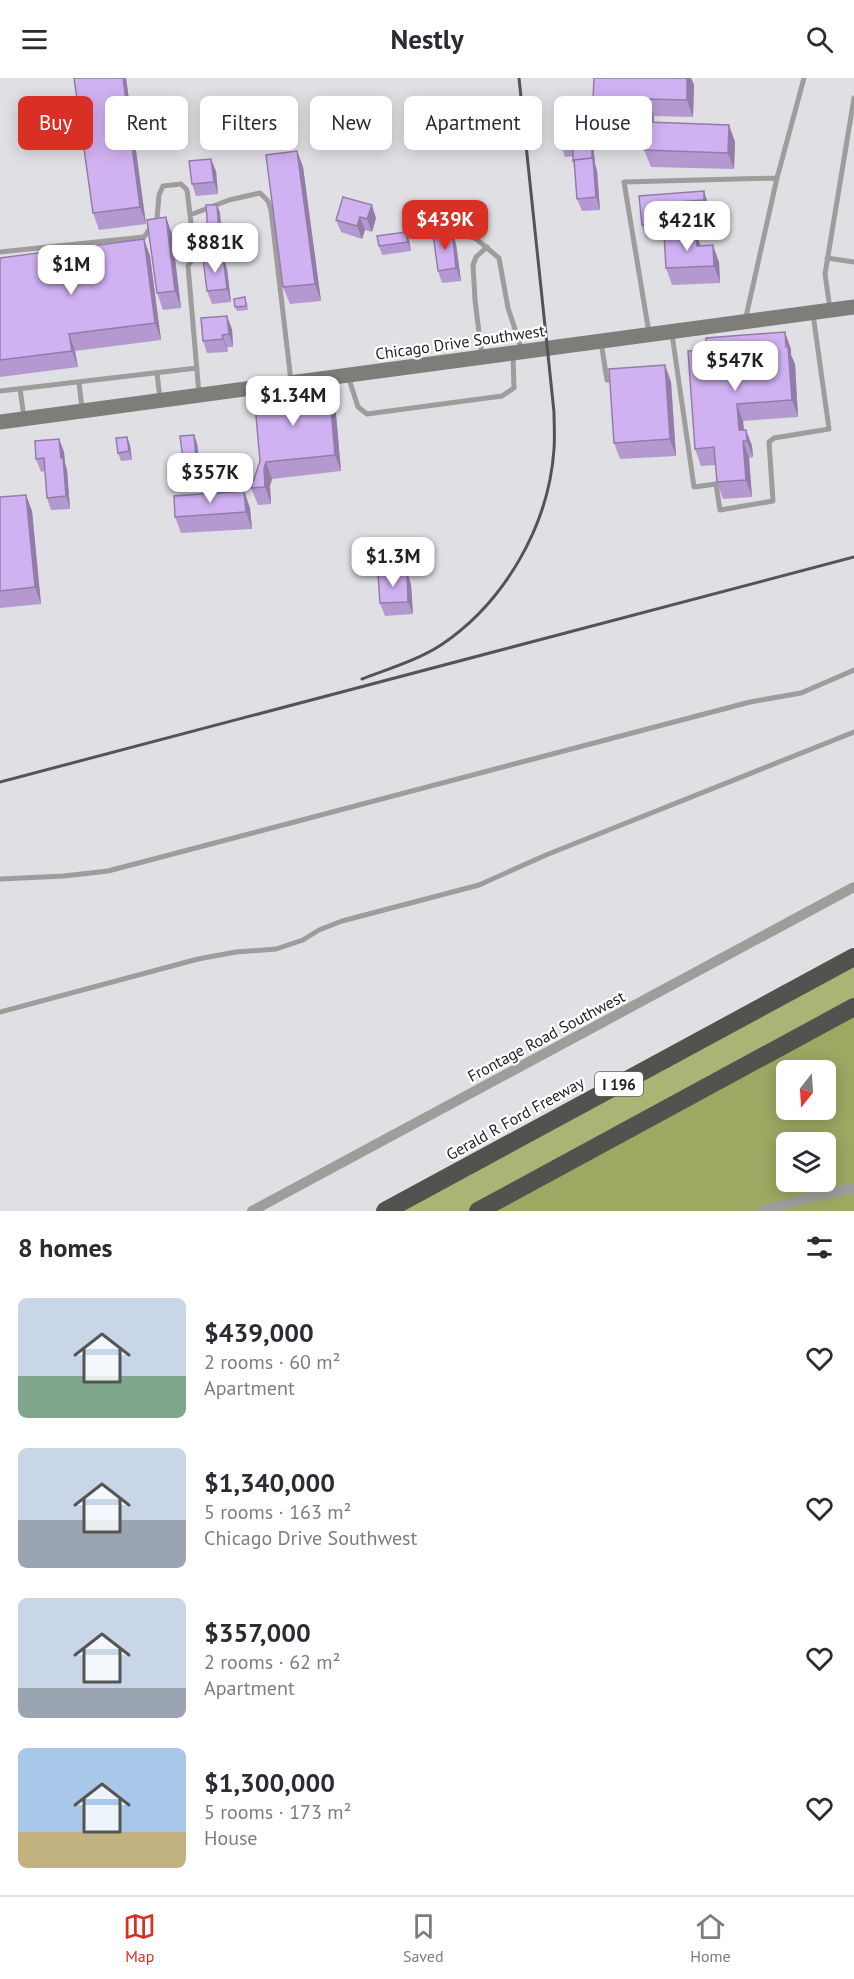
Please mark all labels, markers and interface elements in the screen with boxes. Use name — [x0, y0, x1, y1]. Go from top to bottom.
text: Nestly — [390, 22, 464, 56]
icon: menu — [18, 23, 51, 56]
icon: search — [803, 23, 836, 56]
chip: Buy — [18, 96, 93, 150]
chip: Rent — [105, 96, 188, 150]
chip: Filters — [200, 96, 298, 150]
chip: New — [310, 96, 392, 150]
chip: Apartment — [404, 96, 542, 150]
chip: House — [554, 96, 652, 150]
pin: $439K — [403, 200, 487, 251]
pin: $421K — [645, 201, 729, 252]
text: $439K — [416, 206, 474, 232]
text: $421K — [658, 207, 716, 233]
pin: $881K — [173, 223, 257, 274]
text: $881K — [186, 229, 244, 255]
pin: $1M — [42, 245, 100, 296]
text: $1M — [52, 251, 90, 277]
street label: Chicago Drive Southwest — [374, 320, 546, 364]
pin: $547K — [693, 341, 777, 392]
text: $547K — [706, 347, 764, 373]
pin: $1.34M — [244, 376, 342, 427]
text: $1.34M — [260, 382, 326, 408]
pin: $357K — [168, 453, 252, 504]
text: $357K — [181, 459, 239, 485]
pin: $1.3M — [351, 537, 435, 588]
text: $1.3M — [366, 543, 420, 569]
street label: Frontage Road Southwest — [464, 986, 629, 1086]
north arrow — [776, 1060, 836, 1120]
map controls — [776, 1060, 836, 1192]
street label: Gerald R Ford Freeway — [443, 1072, 588, 1164]
road number: I 196 — [595, 1072, 643, 1096]
button: layers — [776, 1132, 836, 1192]
text: 8 homes — [18, 1231, 113, 1264]
icon: filters — [803, 1231, 836, 1264]
text: $439,000 — [204, 1316, 314, 1349]
icon: home — [66, 1322, 138, 1394]
icon: heart — [803, 1342, 836, 1375]
text: 2 rooms · 60 m² — [204, 1349, 340, 1375]
text: Apartment — [204, 1375, 295, 1401]
text: $1,340,000 — [204, 1466, 335, 1499]
icon: home — [66, 1472, 138, 1544]
icon: heart — [803, 1492, 836, 1525]
text: 5 rooms · 163 m² — [204, 1499, 351, 1525]
text: Chicago Drive Southwest — [204, 1525, 417, 1551]
text: $357,000 — [204, 1616, 311, 1649]
icon: home — [66, 1622, 138, 1694]
icon: heart — [803, 1642, 836, 1675]
text: 2 rooms · 62 m² — [204, 1649, 340, 1675]
text: Apartment — [204, 1675, 295, 1701]
text: $1,300,000 — [204, 1766, 335, 1799]
icon: home — [66, 1772, 138, 1844]
icon: heart — [803, 1792, 836, 1825]
text: 5 rooms · 173 m² — [204, 1799, 351, 1825]
text: House — [204, 1825, 258, 1851]
tab: Map — [123, 1910, 156, 1966]
tab: Saved — [403, 1910, 444, 1966]
tab: Home — [690, 1910, 731, 1966]

